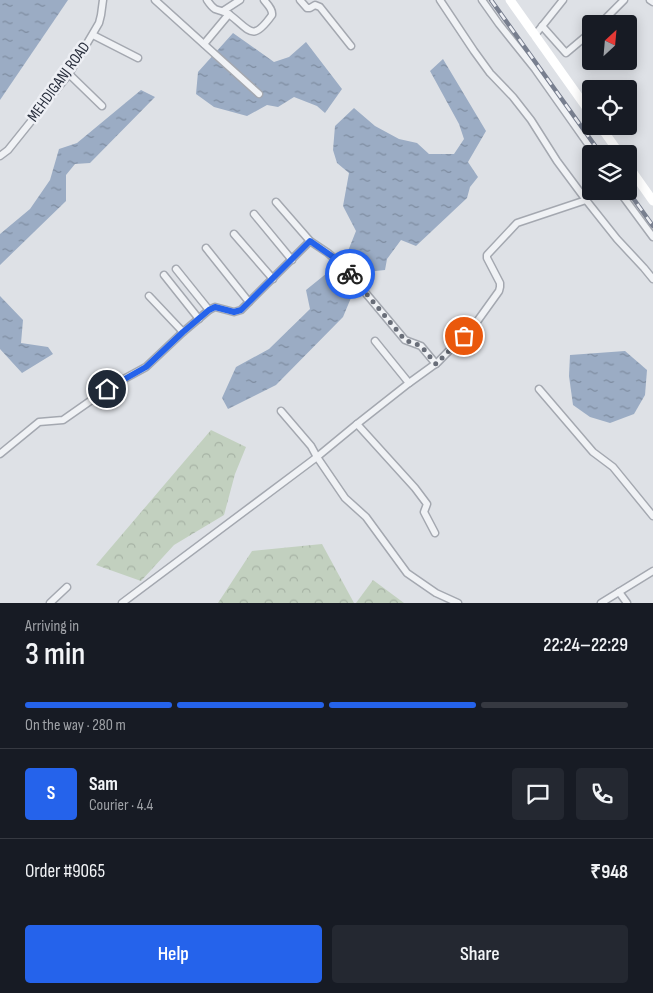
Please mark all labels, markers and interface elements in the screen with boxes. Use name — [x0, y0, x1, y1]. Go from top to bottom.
north arrow — [582, 15, 638, 70]
map controls — [582, 15, 637, 200]
street label: MEHDIGANJ ROAD — [24, 38, 94, 126]
button: locate — [582, 80, 637, 135]
button: layers — [582, 145, 637, 200]
courier — [325, 249, 375, 299]
icon: bike — [336, 260, 364, 288]
pin — [443, 315, 485, 357]
icon: bag — [450, 322, 478, 350]
pin — [86, 368, 128, 410]
icon: home — [93, 375, 121, 403]
text: Arriving in — [25, 617, 79, 636]
text: 22:24–22:29 — [543, 634, 628, 657]
text: 3 min — [25, 635, 85, 674]
text: On the way · 280 m — [25, 716, 126, 735]
button: chat — [512, 768, 564, 820]
button: phone — [576, 768, 628, 820]
text: Sam — [89, 773, 118, 796]
text: S — [47, 782, 55, 805]
text: Courier · 4.4 — [89, 796, 153, 815]
text: Order #9065 — [25, 860, 105, 883]
text: ₹948 — [590, 861, 628, 884]
button: Help — [25, 925, 322, 983]
button: Share — [332, 925, 628, 983]

